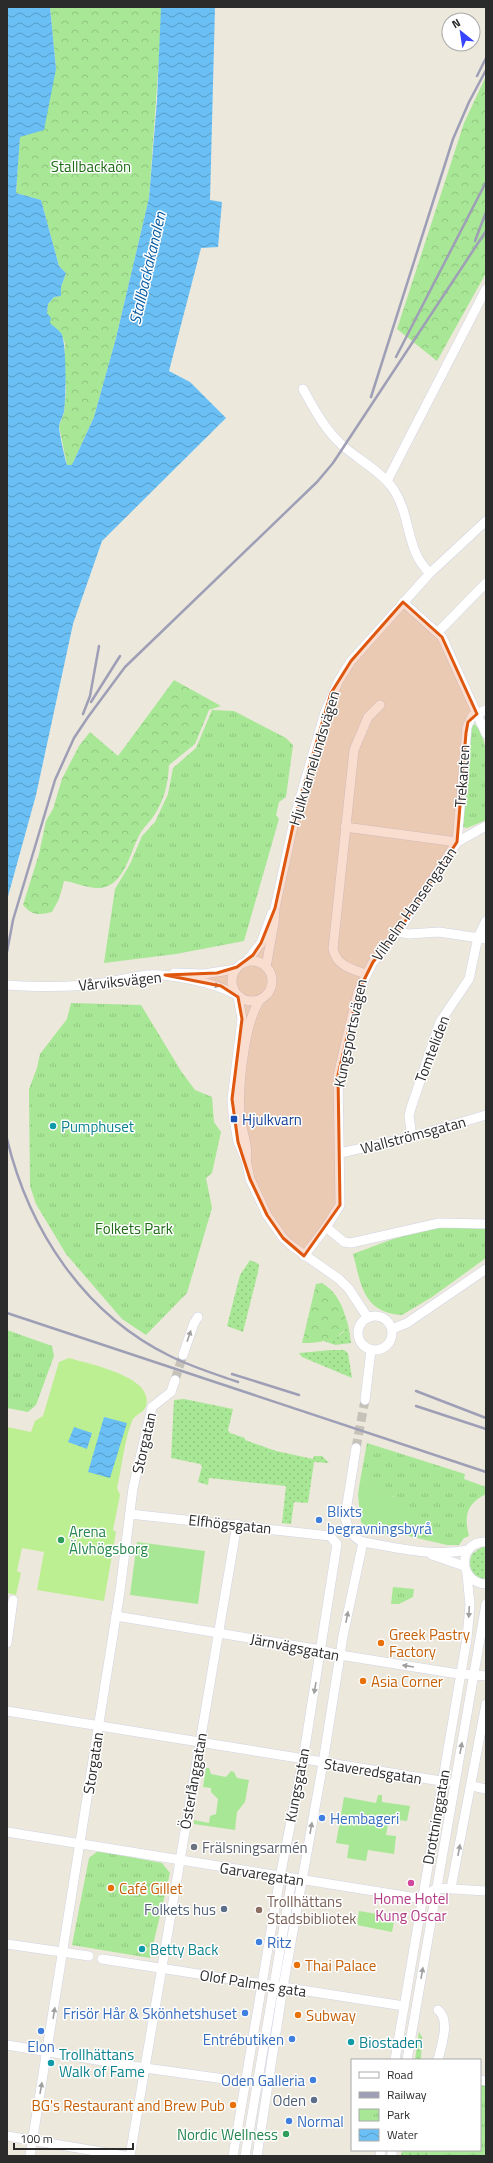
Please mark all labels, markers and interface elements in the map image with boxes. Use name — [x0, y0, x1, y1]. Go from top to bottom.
north arrow — [441, 12, 481, 52]
text: N — [449, 15, 463, 32]
park label: Stallbackaön — [51, 155, 131, 178]
water label: Stallbackakanalen — [122, 208, 172, 327]
street label: Hjulkvarnelundsvägen — [283, 688, 345, 828]
street label: Trekanten — [448, 744, 476, 808]
street label: Vilhelm Hansengatan — [366, 842, 462, 966]
street label: Vårviksvägen — [77, 965, 163, 997]
street label: Kungsportsvägen — [327, 977, 373, 1089]
one-way arrow — [209, 982, 221, 988]
street label: Tomteliden — [409, 1012, 455, 1086]
place label: Hjulkvarn — [242, 1108, 302, 1131]
street label: Wallströmsgatan — [358, 1110, 468, 1160]
marker: Hjulkvarn — [229, 1114, 239, 1124]
place label: Pumphuset — [61, 1115, 135, 1138]
marker: Pumphuset — [48, 1121, 58, 1131]
park label: Folkets Park — [95, 1217, 173, 1240]
one-way arrow — [187, 1329, 193, 1341]
street label: Storgatan — [126, 1410, 162, 1476]
place label: Blixts begravningsbyrå — [327, 1500, 432, 1540]
street label: Elfhögsgatan — [187, 1508, 273, 1540]
marker: Blixts begravningsbyrå — [314, 1515, 324, 1525]
place label: Arena Älvhögsborg — [69, 1520, 148, 1560]
marker: Arena Älvhögsborg — [56, 1535, 66, 1545]
one-way arrow — [466, 1606, 473, 1619]
one-way arrow — [344, 1611, 350, 1623]
place label: Greek Pastry Factory — [389, 1623, 470, 1663]
street label: Järnvägsgatan — [248, 1627, 342, 1667]
marker: Greek Pastry Factory — [376, 1638, 386, 1648]
one-way arrow — [402, 1663, 414, 1669]
place label: Asia Corner — [371, 1670, 443, 1693]
marker: Asia Corner — [358, 1676, 368, 1686]
one-way arrow — [311, 1682, 317, 1694]
street label: Storgatan — [77, 1730, 109, 1796]
street label: Österlånggatan — [173, 1731, 213, 1831]
one-way arrow — [458, 1742, 464, 1754]
street label: Kungsgatan — [279, 1746, 315, 1824]
street label: Staveredsgatan — [322, 1752, 424, 1790]
street label: Drottninggatan — [416, 1768, 456, 1866]
place label: Hembageri — [330, 1807, 399, 1830]
marker: Hembageri — [317, 1813, 327, 1823]
one-way arrow — [308, 1822, 314, 1834]
place label: Frälsningsarmén — [202, 1836, 308, 1859]
marker: Frälsningsarmén — [189, 1842, 199, 1852]
one-way arrow — [456, 1844, 462, 1856]
street label: Garvaregatan — [218, 1856, 306, 1892]
place label: Café Gillet — [119, 1877, 183, 1900]
marker: Home Hotel Kung Oscar — [406, 1878, 416, 1888]
marker: Café Gillet — [106, 1883, 116, 1893]
place label: Home Hotel Kung Oscar — [373, 1887, 449, 1927]
place label: Trollhättans Stadsbibliotek — [267, 1890, 356, 1930]
place label: Folkets hus — [144, 1898, 216, 1921]
marker: Folkets hus — [219, 1904, 229, 1914]
marker: Trollhättans Stadsbibliotek — [254, 1905, 264, 1915]
place label: Ritz — [267, 1931, 292, 1954]
marker: Ritz — [254, 1937, 264, 1947]
place label: Betty Back — [150, 1938, 218, 1961]
marker: Betty Back — [137, 1944, 147, 1954]
place label: Thai Palace — [305, 1954, 376, 1977]
marker: Thai Palace — [292, 1960, 302, 1970]
street label: Olof Palmes gata — [198, 1963, 308, 2003]
one-way arrow — [419, 1967, 425, 1979]
place label: Frisör Hår & Skönhetshuset — [63, 2002, 238, 2025]
place label: Subway — [306, 2004, 356, 2027]
one-way arrow — [51, 2007, 57, 2019]
marker: Frisör Hår & Skönhetshuset — [240, 2008, 250, 2018]
marker: Subway — [293, 2010, 303, 2020]
marker: Elon — [36, 2026, 46, 2036]
place label: Entrébutiken — [203, 2028, 284, 2051]
place label: Biostaden — [359, 2031, 423, 2054]
marker: Entrébutiken — [287, 2034, 297, 2044]
place label: Elon — [27, 2035, 55, 2058]
marker: Biostaden — [346, 2037, 356, 2047]
place label: Trollhättans Walk of Fame — [59, 2043, 145, 2083]
marker: Trollhättans Walk of Fame — [46, 2058, 56, 2068]
legend — [351, 2059, 481, 2151]
text: Road — [387, 2065, 413, 2084]
place label: Oden Galleria — [221, 2069, 305, 2092]
marker: Oden Galleria — [308, 2075, 318, 2085]
one-way arrow — [38, 2081, 44, 2094]
text: Railway — [387, 2085, 427, 2104]
place label: Oden — [273, 2089, 306, 2112]
place label: BG's Restaurant and Brew Pub — [31, 2094, 225, 2117]
marker: Oden — [309, 2095, 319, 2105]
marker: BG's Restaurant and Brew Pub — [228, 2100, 238, 2110]
text: Park — [387, 2105, 410, 2124]
place label: Normal — [297, 2110, 344, 2133]
marker: Normal — [284, 2116, 294, 2126]
place label: Nordic Wellness — [177, 2123, 278, 2146]
scale bar — [14, 2125, 133, 2151]
text: Water — [387, 2125, 418, 2144]
text: 100 m — [20, 2129, 53, 2148]
marker: Nordic Wellness — [281, 2129, 291, 2139]

